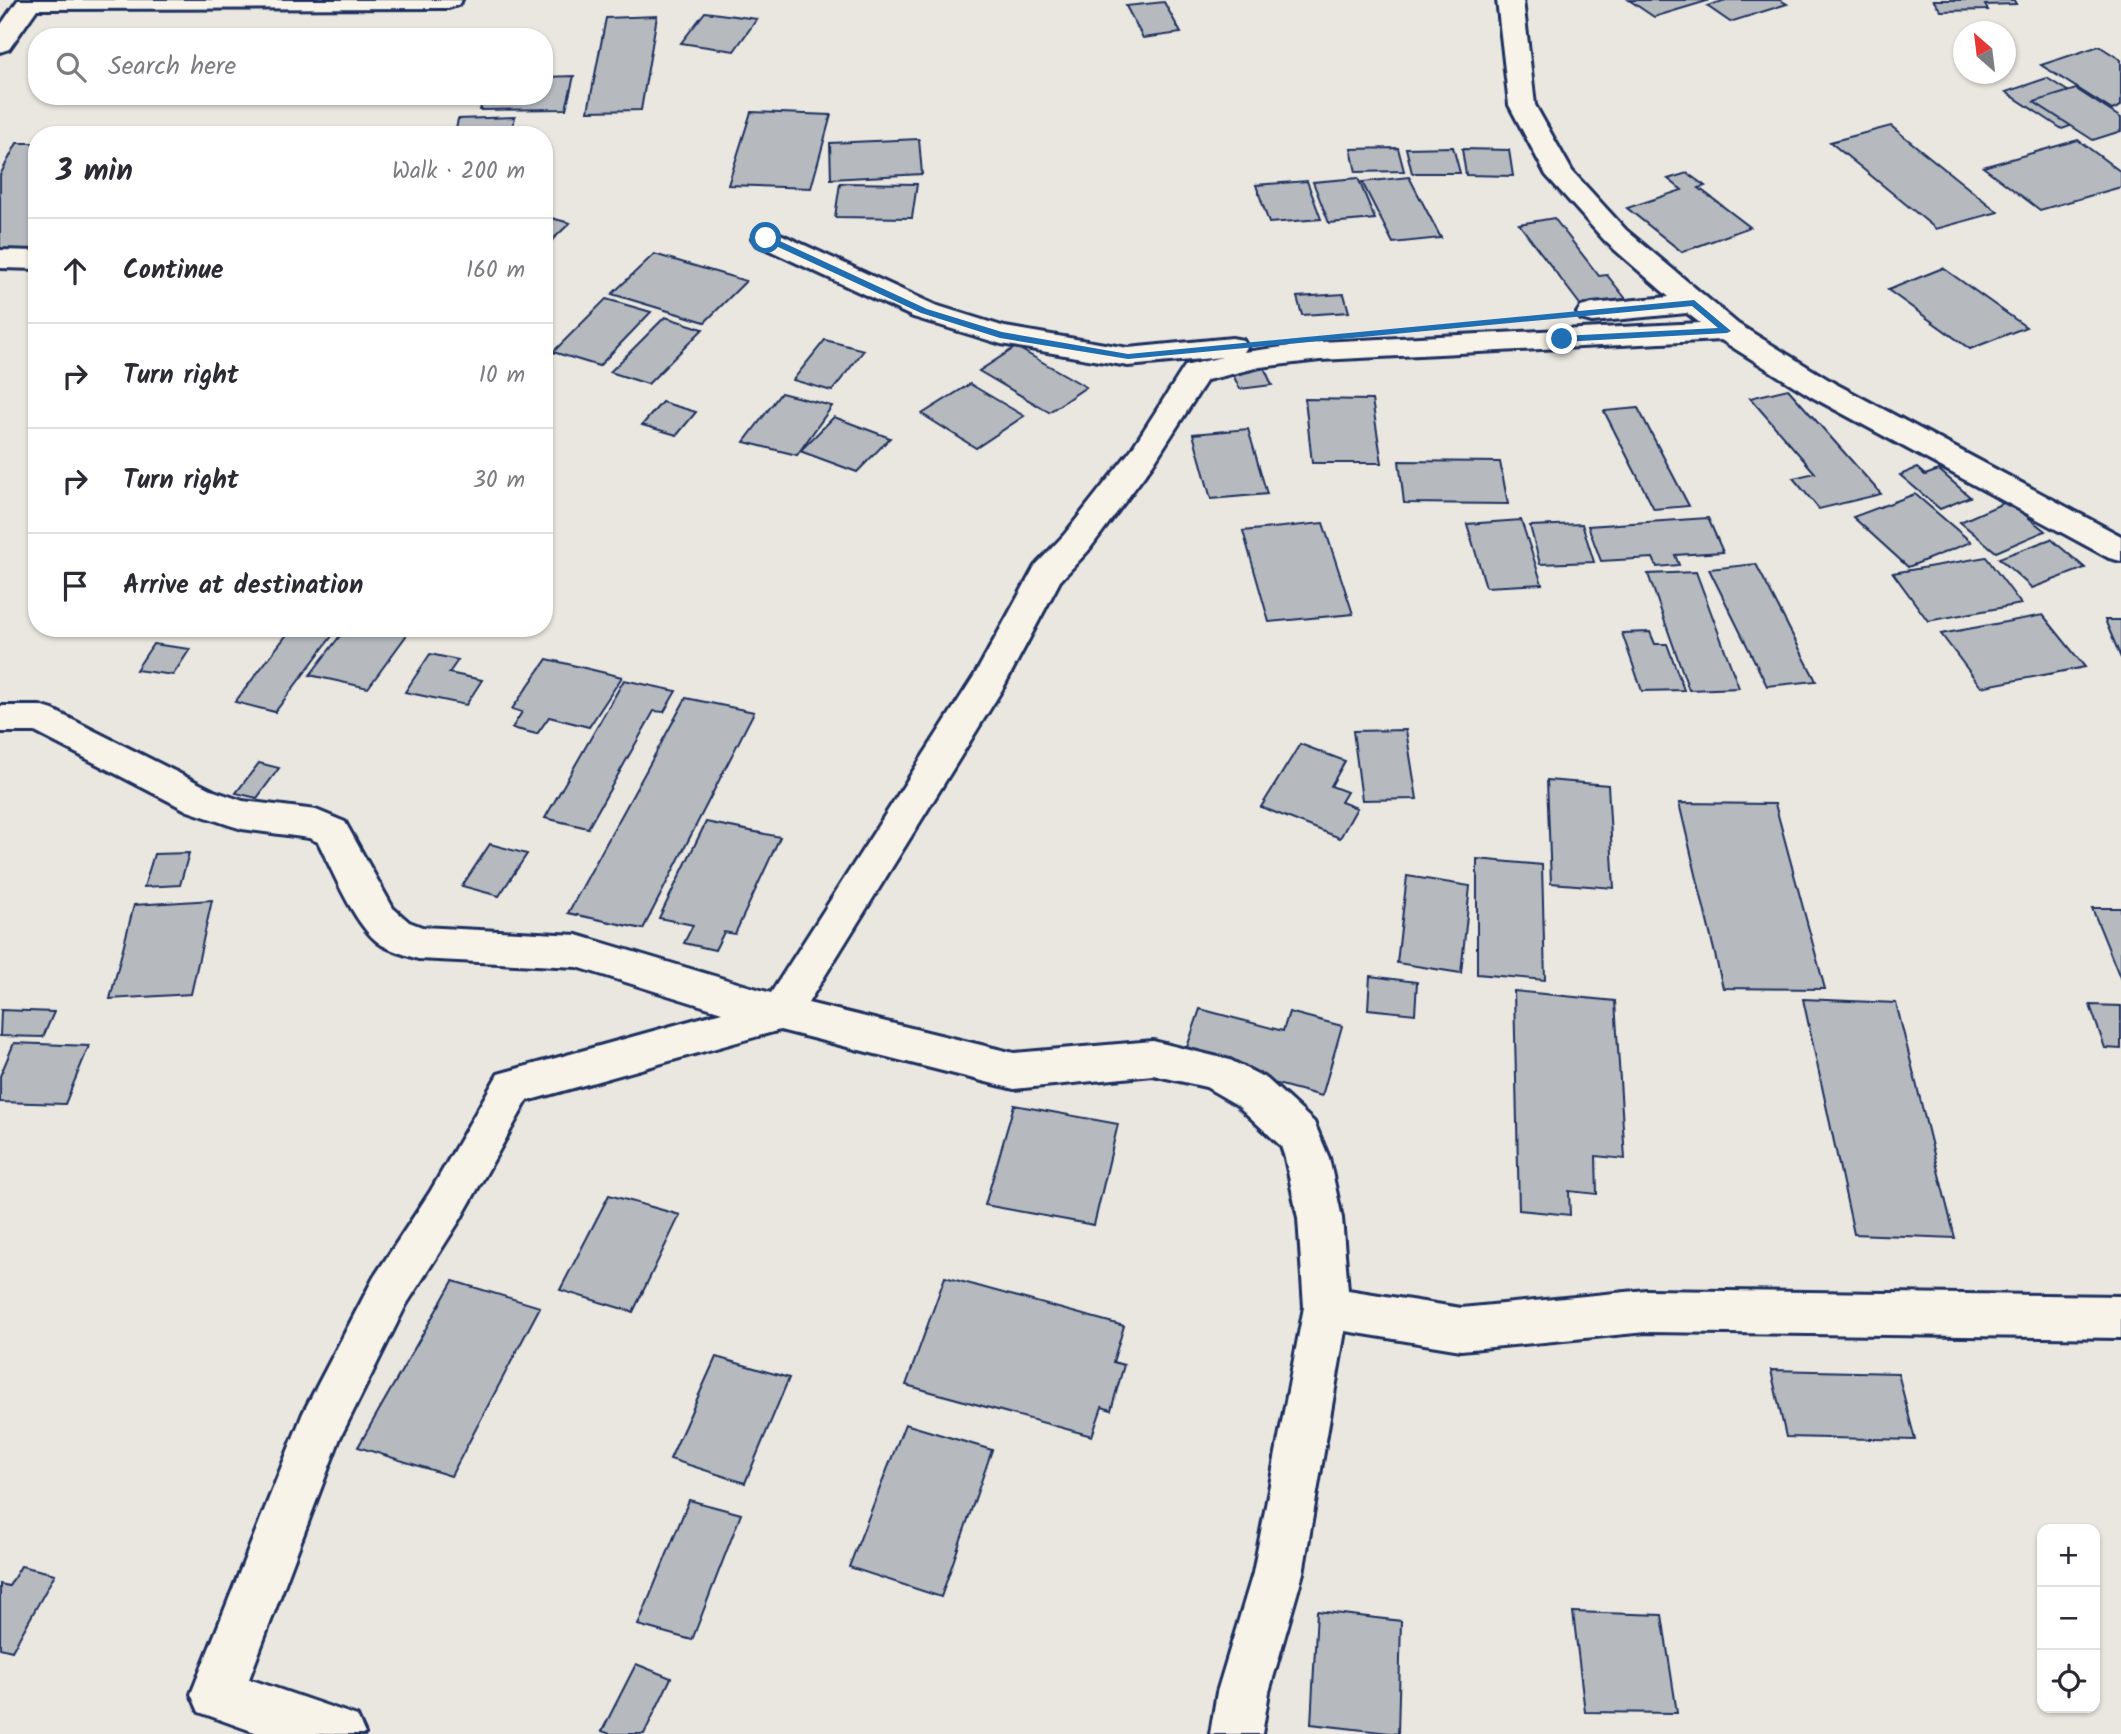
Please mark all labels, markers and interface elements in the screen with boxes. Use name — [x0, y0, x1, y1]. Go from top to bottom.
north arrow — [1953, 21, 2016, 84]
search box — [28, 28, 553, 105]
text: Search here — [108, 46, 236, 88]
icon: search — [52, 48, 90, 86]
text: 3 min — [56, 148, 133, 196]
text: Walk · 200 m — [392, 154, 525, 190]
route start — [750, 222, 781, 253]
text: Continue — [123, 250, 224, 292]
icon: ahead — [56, 252, 94, 290]
text: 160 m — [466, 253, 525, 289]
route end — [1546, 323, 1577, 354]
text: Turn right — [123, 355, 239, 397]
icon: right — [56, 357, 94, 395]
text: 10 m — [479, 358, 525, 394]
text: Turn right — [123, 460, 239, 502]
icon: right — [56, 462, 94, 500]
text: 30 m — [473, 463, 525, 499]
text: Arrive at destination — [123, 565, 363, 607]
icon: arrive — [56, 567, 94, 605]
map controls — [2037, 1524, 2100, 1713]
button: + — [2037, 1524, 2100, 1587]
button: − — [2037, 1587, 2100, 1650]
button: locate — [2037, 1650, 2100, 1713]

